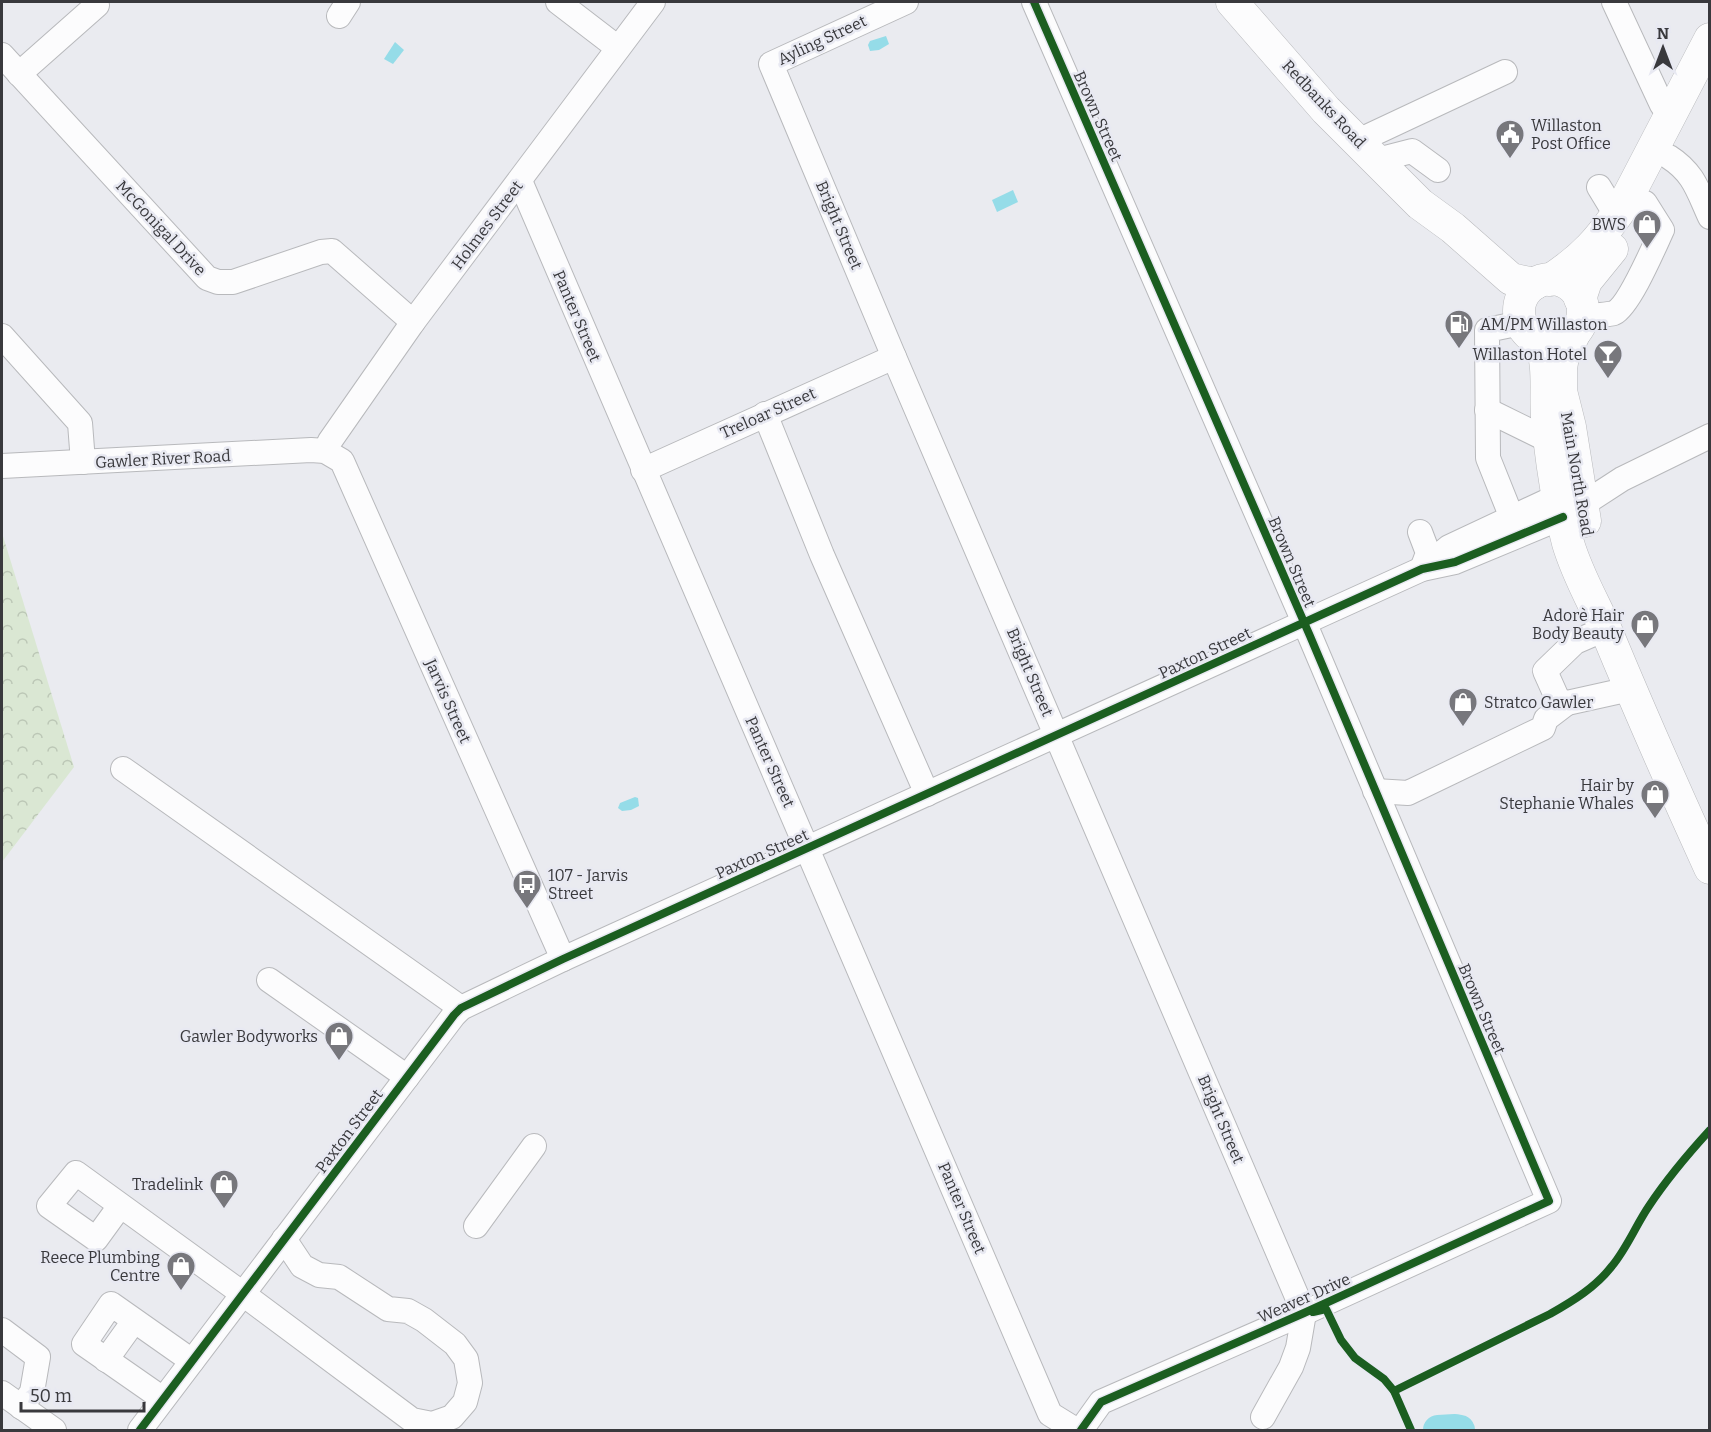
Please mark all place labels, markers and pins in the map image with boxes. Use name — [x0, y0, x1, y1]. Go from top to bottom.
place label: Willaston Post Office — [1531, 116, 1611, 153]
public building icon: Willaston Post Office — [1494, 118, 1526, 160]
shop icon: BWS — [1631, 208, 1663, 250]
place label: BWS — [1592, 215, 1626, 234]
fuel station icon: AM/PM Willaston — [1443, 308, 1475, 350]
place label: AM/PM Willaston — [1480, 315, 1607, 334]
bar icon: Willaston Hotel — [1592, 338, 1624, 380]
place label: Willaston Hotel — [1472, 345, 1587, 364]
place label: Adorè Hair Body Beauty — [1532, 606, 1625, 643]
shop icon: Adorè Hair Body Beauty — [1629, 608, 1661, 650]
shop icon: Stratco Gawler — [1447, 686, 1479, 728]
place label: Stratco Gawler — [1484, 693, 1593, 712]
place label: Hair by Stephanie Whales — [1499, 776, 1635, 813]
shop icon: Hair by Stephanie Whales — [1639, 778, 1671, 820]
place label: 107 - Jarvis Street — [548, 866, 628, 903]
bus stop icon: 107 - Jarvis Street — [511, 868, 543, 910]
shop icon: Gawler Bodyworks — [323, 1020, 355, 1062]
place label: Gawler Bodyworks — [180, 1027, 318, 1046]
shop icon: Tradelink — [208, 1168, 240, 1210]
place label: Tradelink — [132, 1175, 203, 1194]
place label: Reece Plumbing Centre — [40, 1248, 160, 1285]
shop icon: Reece Plumbing Centre — [165, 1250, 197, 1292]

